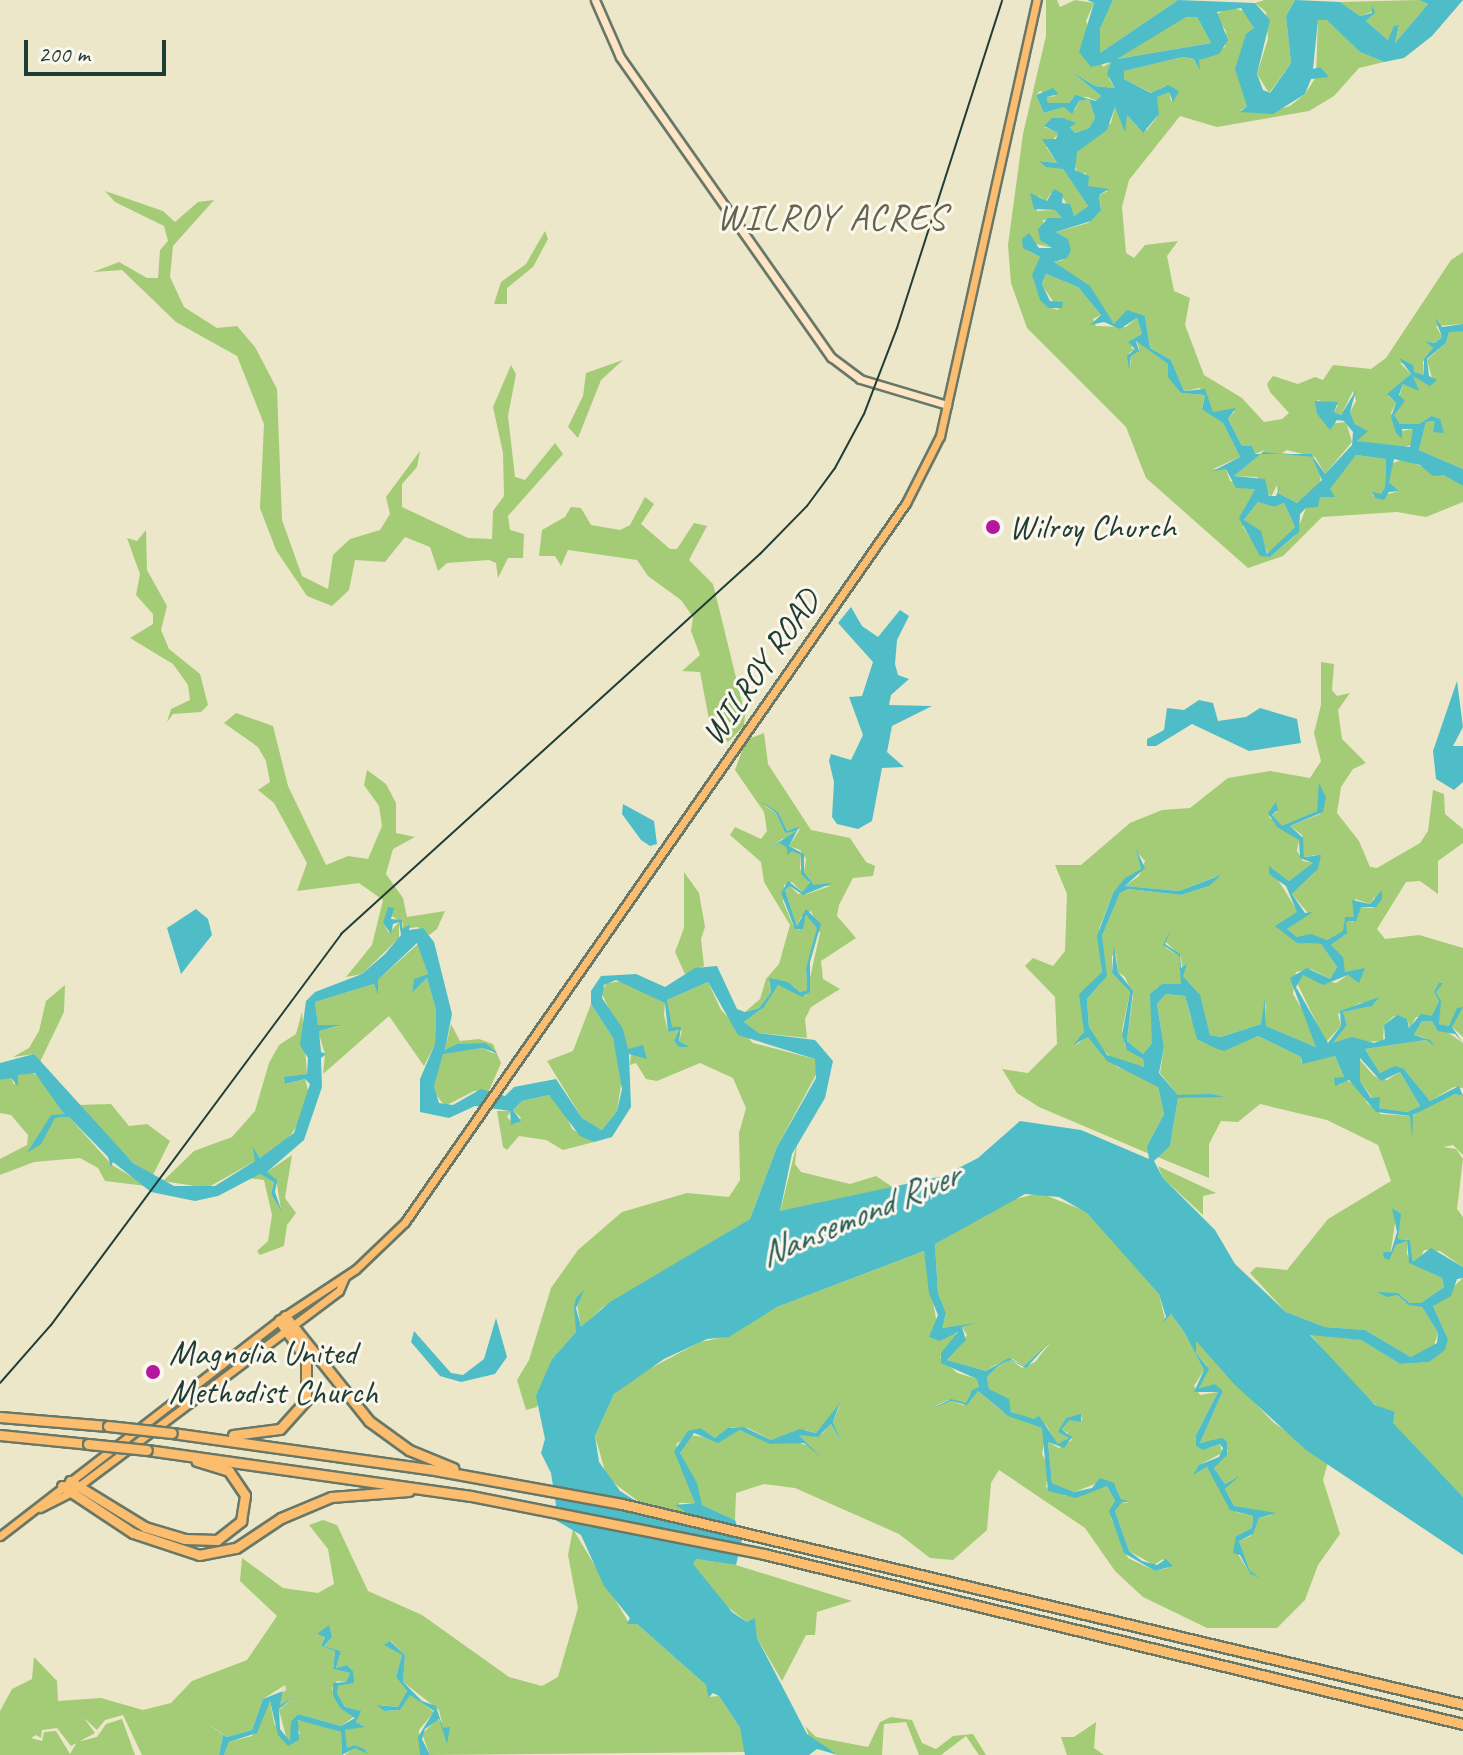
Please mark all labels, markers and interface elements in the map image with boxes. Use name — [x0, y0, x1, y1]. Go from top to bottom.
scale bar — [28, 24, 170, 74]
text: 200 m — [38, 39, 90, 69]
district label: WILROY ACRES — [718, 196, 946, 240]
place label: Wilroy Church — [1009, 507, 1176, 547]
marker: Wilroy Church — [984, 518, 1002, 536]
street label: WILROY ROAD — [691, 581, 829, 753]
water label: Nansemond River — [753, 1154, 965, 1276]
place label: Magnolia United Methodist Church — [169, 1332, 379, 1412]
marker: Magnolia United Methodist Church — [144, 1363, 162, 1381]

